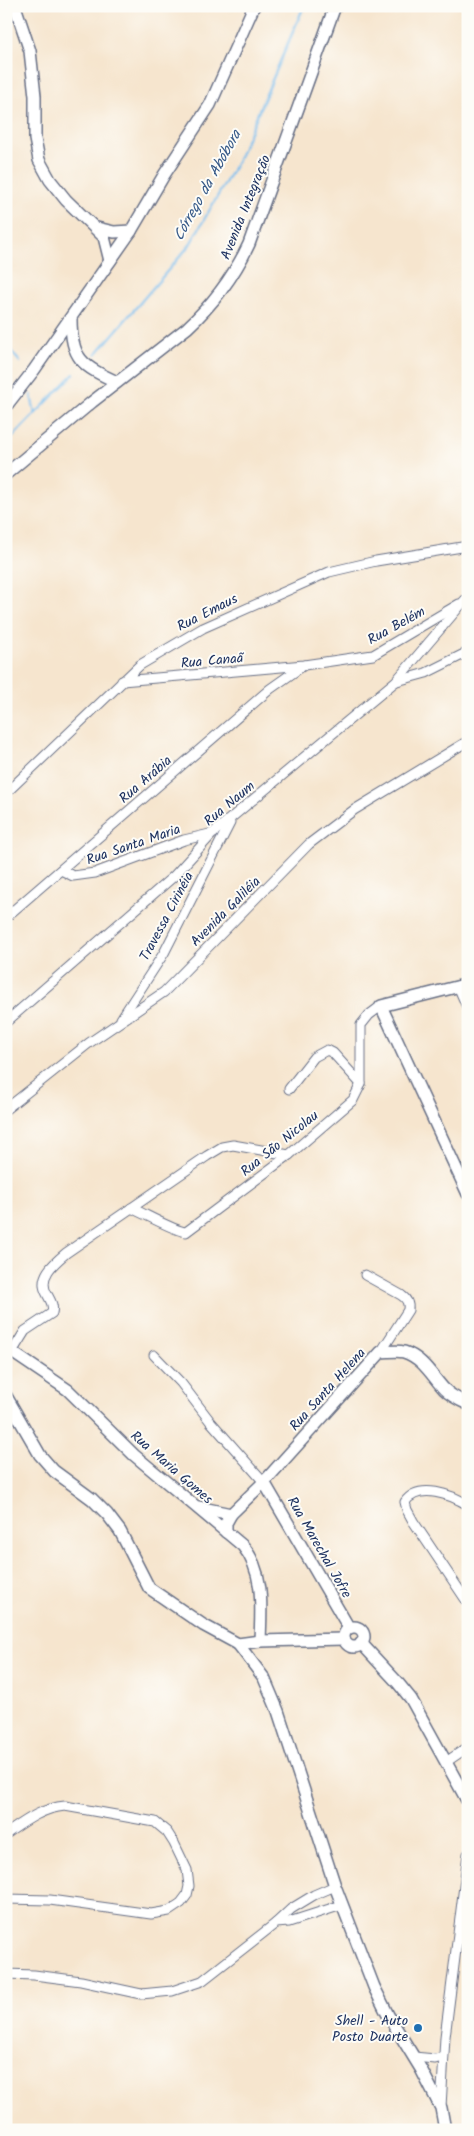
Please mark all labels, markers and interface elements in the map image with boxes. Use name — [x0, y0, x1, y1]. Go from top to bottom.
water label: Córrego da Abóbora — [167, 125, 249, 245]
street label: Avenida Integração — [215, 152, 277, 263]
street label: Rua Emaus — [173, 588, 242, 638]
street label: Rua Belém — [364, 601, 429, 651]
street label: Rua Canaã — [180, 647, 246, 675]
street label: Rua Arábia — [114, 750, 177, 809]
street label: Rua Naum — [199, 776, 260, 832]
street label: Rua Santa Maria — [83, 819, 183, 871]
street label: Travessa Cirinéia — [134, 868, 200, 965]
street label: Avenida Galiléia — [185, 871, 266, 952]
street label: Rua São Nicolau — [236, 1105, 324, 1182]
street label: Rua Santa Helena — [284, 1343, 371, 1436]
street label: Rua Maria Gomes — [125, 1426, 218, 1510]
street label: Rua Marechal Jofre — [281, 1493, 358, 1603]
place label: Shell - Auto Posto Duarte — [332, 2010, 409, 2048]
marker: Shell - Auto Posto Duarte — [412, 2022, 424, 2034]

